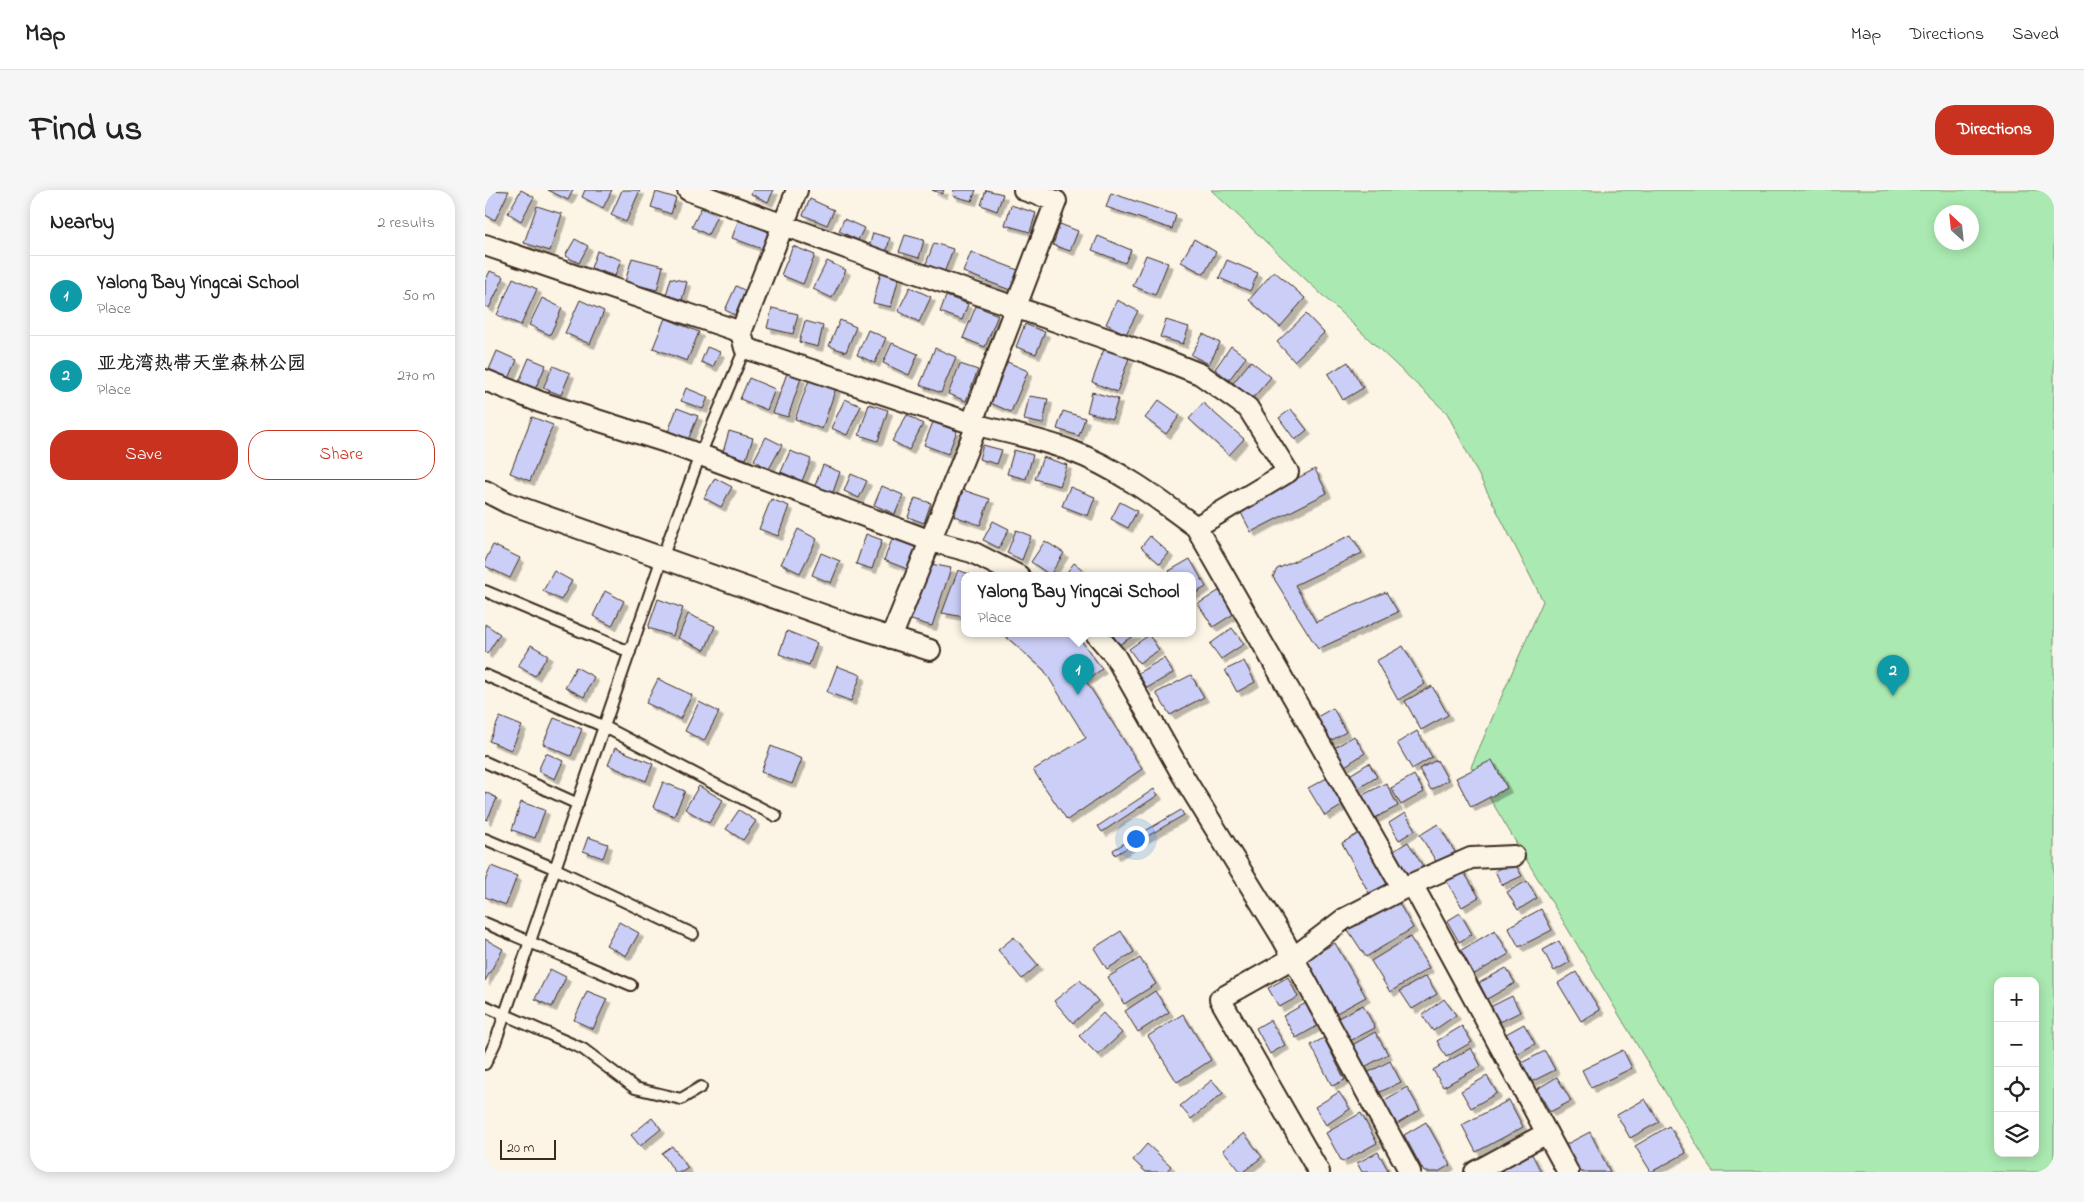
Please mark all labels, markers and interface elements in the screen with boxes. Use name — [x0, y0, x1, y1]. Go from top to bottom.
text: Map — [25, 17, 66, 52]
text: Map — [1851, 22, 1881, 48]
text: Directions — [1909, 22, 1984, 48]
text: Saved — [2012, 22, 2059, 48]
text: Find us — [30, 105, 142, 156]
button: Directions — [1935, 105, 2054, 155]
north arrow — [1934, 205, 1979, 250]
text: Nearby — [50, 208, 114, 238]
text: 2 results — [377, 211, 435, 235]
text: Yalong Bay Yingcai School — [97, 270, 299, 297]
text: 1 — [63, 284, 69, 308]
text: 50 m — [403, 284, 435, 308]
text: Place — [97, 297, 131, 321]
text: 亚龙湾热带天堂森林公园 — [97, 351, 306, 378]
text: 2 — [62, 364, 70, 388]
text: 270 m — [397, 364, 435, 388]
text: Place — [97, 378, 131, 402]
button: Save — [50, 430, 238, 480]
button: Share — [248, 430, 435, 480]
popup — [961, 572, 1196, 637]
text: Yalong Bay Yingcai School — [977, 579, 1180, 606]
text: Place — [977, 606, 1011, 630]
pin: 1 — [1062, 654, 1094, 695]
pin: 2 — [1877, 655, 1909, 696]
your location — [1123, 826, 1149, 852]
map controls — [1994, 977, 2039, 1157]
button: + — [1994, 977, 2039, 1022]
button: − — [1994, 1022, 2039, 1067]
button: locate — [1994, 1067, 2039, 1112]
button: layers — [1994, 1112, 2039, 1157]
scale bar — [500, 1137, 556, 1160]
text: 20 m — [507, 1138, 534, 1159]

